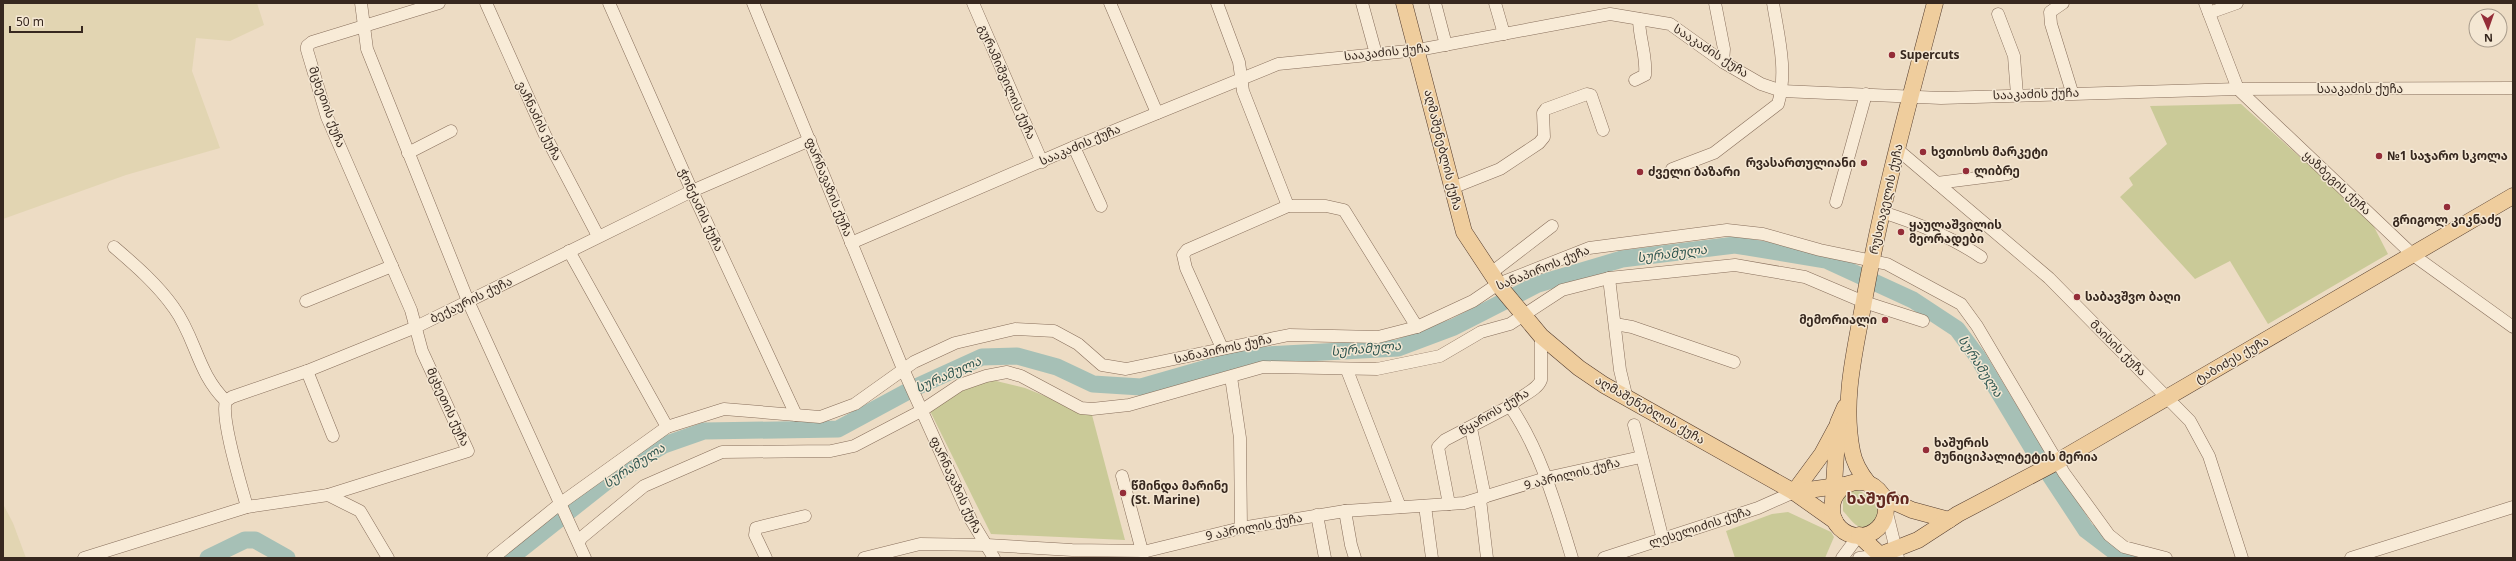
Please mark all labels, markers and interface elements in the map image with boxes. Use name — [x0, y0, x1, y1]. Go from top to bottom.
scale bar — [10, 8, 82, 34]
north arrow — [2468, 8, 2508, 48]
text: 50 m — [16, 13, 44, 30]
street label: სააკაძის ქუჩა — [1670, 20, 1752, 81]
street label: გურამიშვილის ქუჩა — [974, 22, 1040, 142]
text: N — [2484, 31, 2493, 46]
street label: სააკაძის ქუჩა — [1343, 39, 1431, 64]
place label: Supercuts — [1900, 46, 1960, 63]
marker: Supercuts — [1887, 50, 1897, 60]
street label: მცხეთის ქუჩა — [305, 64, 350, 150]
street label: ვაჩნაძის ქუჩა — [513, 78, 566, 164]
street label: სააკაძის ქუჩა — [2317, 80, 2403, 97]
street label: სააკაძის ქუჩა — [1993, 83, 2079, 104]
street label: აღმაშენებლის ქუჩა — [1420, 88, 1467, 212]
street label: სააკაძის ქუჩა — [1037, 120, 1123, 169]
street label: ფარნავაზის ქუჩა — [802, 135, 857, 239]
street label: რუსთაველის ქუჩა — [1864, 142, 1907, 256]
place label: ხვთისოს მარკეტი — [1931, 143, 2048, 160]
marker: ხვთისოს მარკეტი — [1918, 147, 1928, 157]
street label: ყაზბეგის ქუჩა — [2300, 147, 2375, 219]
place label: №1 საჯარო სკოლა — [2387, 147, 2508, 164]
marker: №1 საჯარო სკოლა — [2374, 151, 2384, 161]
place label: რვასართულიანი — [1746, 154, 1856, 171]
marker: რვასართულიანი — [1859, 158, 1869, 168]
place label: ლიბრე — [1974, 162, 2020, 179]
place label: ძველი ბაზარი — [1648, 163, 1740, 180]
street label: ჭონქაძის ქუჩა — [675, 166, 728, 254]
marker: ლიბრე — [1961, 166, 1971, 176]
marker: ძველი ბაზარი — [1635, 167, 1645, 177]
marker: გრიგოლ კიკნაძე — [2442, 202, 2452, 212]
place label: გრიგოლ კიკნაძე — [2392, 211, 2502, 228]
place label: ყაულაშვილის მეორადები — [1909, 216, 2002, 247]
marker: ყაულაშვილის მეორადები — [1896, 227, 1906, 237]
water label: სურამულა — [1636, 240, 1709, 266]
street label: სანაპიროს ქუჩა — [1494, 241, 1592, 294]
street label: ბექაურის ქუჩა — [427, 272, 515, 327]
place label: საბავშვო ბაღი — [2085, 288, 2181, 305]
marker: საბავშვო ბაღი — [2072, 292, 2082, 302]
place label: მემორიალი — [1799, 311, 1877, 328]
marker: მემორიალი — [1880, 315, 1890, 325]
street label: მაისის ქუჩა — [2086, 316, 2150, 380]
street label: სანაპიროს ქუჩა — [1173, 330, 1273, 367]
water label: სურამულა — [1954, 332, 2008, 401]
street label: ტაბიძეს ქუჩა — [2192, 332, 2272, 388]
water label: სურამულა — [1330, 336, 1403, 360]
water label: სურამულა — [912, 351, 984, 396]
street label: მცხეთის ქუჩა — [423, 365, 474, 449]
street label: აღმაშენებლის ქუჩა — [1592, 371, 1708, 448]
street label: წყაროს ქუჩა — [1456, 384, 1532, 439]
street label: ფარნავაზის ქუჩა — [926, 433, 986, 536]
place label: ხაშურის მუნიციპალიტეტის მერია — [1934, 434, 2098, 465]
water label: სურამულა — [600, 438, 669, 492]
marker: ხაშურის მუნიციპალიტეტის მერია — [1921, 445, 1931, 455]
street label: 9 აპრილის ქუჩა — [1522, 453, 1622, 494]
place label: წმინდა მარინე (St. Marine) — [1131, 477, 1228, 508]
district label: ხაშური — [1847, 487, 1909, 509]
marker: წმინდა მარინე (St. Marine) — [1118, 488, 1128, 498]
street label: ლესელიძის ქუჩა — [1647, 502, 1753, 551]
street label: 9 აპრილის ქუჩა — [1204, 509, 1304, 544]

